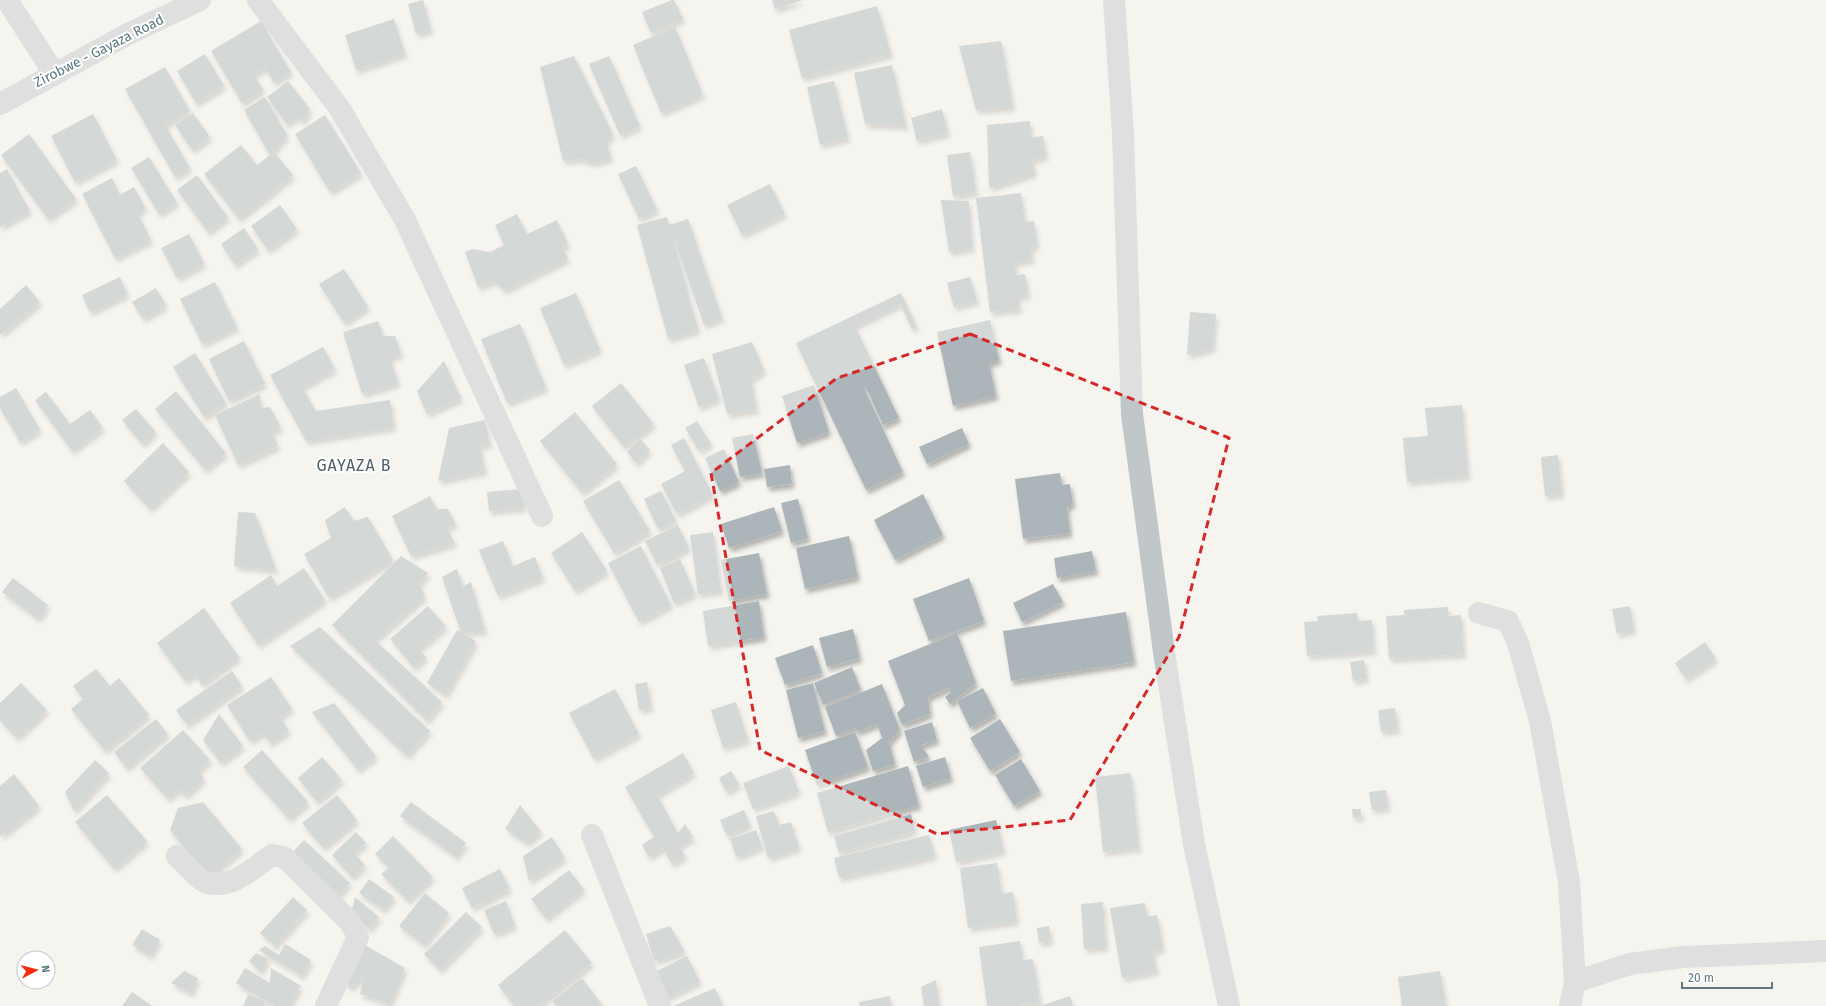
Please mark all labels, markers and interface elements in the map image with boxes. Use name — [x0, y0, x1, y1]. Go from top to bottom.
street label: Zirobwe - Gayaza Road — [31, 11, 167, 91]
district label: GAYAZA B — [316, 456, 392, 475]
north arrow — [16, 950, 56, 990]
text: N — [39, 964, 52, 973]
scale bar — [1682, 964, 1772, 990]
text: 20 m — [1688, 971, 1714, 985]

